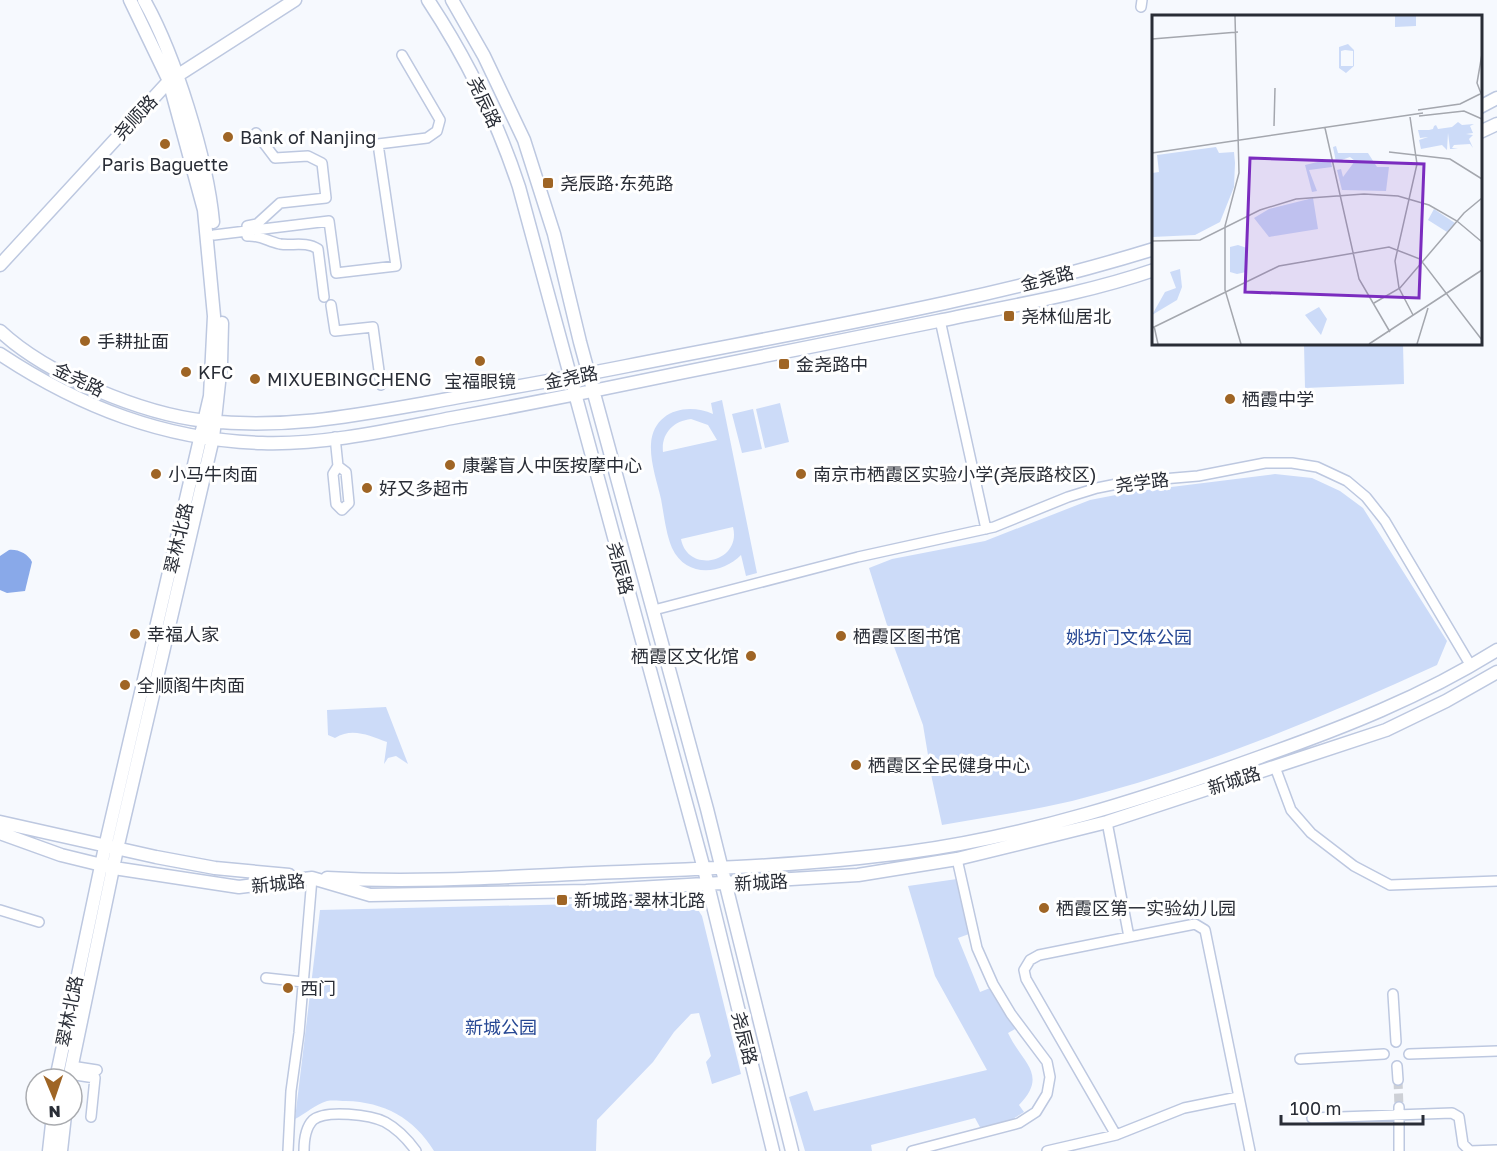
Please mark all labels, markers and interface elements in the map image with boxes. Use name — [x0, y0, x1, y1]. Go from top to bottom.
inset map — [1152, 15, 1482, 345]
street label: 尧辰路 — [464, 73, 506, 131]
street label: 尧顺路 — [109, 90, 161, 144]
place label: Bank of Nanjing — [240, 126, 376, 148]
marker: Bank of Nanjing — [221, 130, 235, 144]
marker: Paris Baguette — [158, 137, 172, 151]
place label: Paris Baguette — [102, 153, 228, 175]
place label: 尧辰路·东苑路 — [560, 172, 673, 194]
marker: 尧辰路·东苑路 — [541, 176, 555, 190]
street label: 金尧路 — [1018, 261, 1076, 295]
place label: 尧林仙居北 — [1021, 305, 1111, 327]
marker: 尧林仙居北 — [1002, 309, 1016, 323]
place label: 手耕扯面 — [97, 330, 169, 352]
marker: 手耕扯面 — [78, 334, 92, 348]
place label: 金尧路中 — [796, 353, 868, 375]
marker: 宝福眼镜 — [473, 354, 487, 368]
street label: 金尧路 — [50, 357, 108, 401]
marker: 金尧路中 — [777, 357, 791, 371]
place label: KFC — [198, 361, 233, 383]
street label: 金尧路 — [542, 361, 600, 393]
marker: KFC — [179, 365, 193, 379]
place label: MIXUEBINGCHENG — [267, 368, 431, 390]
place label: 宝福眼镜 — [444, 370, 516, 392]
marker: MIXUEBINGCHENG — [248, 372, 262, 386]
place label: 栖霞中学 — [1242, 388, 1314, 410]
marker: 栖霞中学 — [1223, 392, 1237, 406]
place label: 康馨盲人中医按摩中心 — [462, 454, 642, 476]
marker: 康馨盲人中医按摩中心 — [443, 458, 457, 472]
place label: 小马牛肉面 — [168, 463, 258, 485]
place label: 南京市栖霞区实验小学(尧辰路校区) — [813, 463, 1097, 485]
marker: 小马牛肉面 — [149, 467, 163, 481]
marker: 南京市栖霞区实验小学(尧辰路校区) — [794, 467, 808, 481]
street label: 尧学路 — [1114, 468, 1170, 496]
place label: 好又多超市 — [379, 477, 469, 499]
marker: 好又多超市 — [360, 481, 374, 495]
street label: 翠林北路 — [159, 500, 197, 576]
street label: 尧辰路 — [603, 539, 639, 597]
place label: 幸福人家 — [147, 623, 219, 645]
place label: 栖霞区图书馆 — [853, 625, 961, 647]
park label: 姚坊门文体公园 — [1066, 626, 1192, 648]
marker: 幸福人家 — [128, 627, 142, 641]
marker: 栖霞区图书馆 — [834, 629, 848, 643]
place label: 栖霞区文化馆 — [631, 645, 739, 667]
marker: 栖霞区文化馆 — [744, 649, 758, 663]
place label: 全顺阁牛肉面 — [137, 674, 245, 696]
marker: 全顺阁牛肉面 — [118, 678, 132, 692]
place label: 栖霞区全民健身中心 — [868, 754, 1030, 776]
marker: 栖霞区全民健身中心 — [849, 758, 863, 772]
street label: 新城路 — [1205, 761, 1263, 799]
street label: 新城路 — [250, 869, 306, 897]
street label: 新城路 — [733, 870, 789, 894]
place label: 新城路·翠林北路 — [574, 889, 705, 911]
marker: 新城路·翠林北路 — [555, 893, 569, 907]
place label: 栖霞区第一实验幼儿园 — [1056, 897, 1236, 919]
marker: 栖霞区第一实验幼儿园 — [1037, 901, 1051, 915]
street label: 翠林北路 — [51, 974, 87, 1048]
place label: 西门 — [300, 977, 336, 999]
marker: 西门 — [281, 981, 295, 995]
street label: 尧辰路 — [728, 1009, 762, 1067]
park label: 新城公园 — [465, 1016, 537, 1038]
north arrow — [24, 1067, 84, 1127]
scale bar — [1281, 1088, 1424, 1126]
text: 100 m — [1290, 1097, 1341, 1119]
text: N — [48, 1102, 61, 1122]

